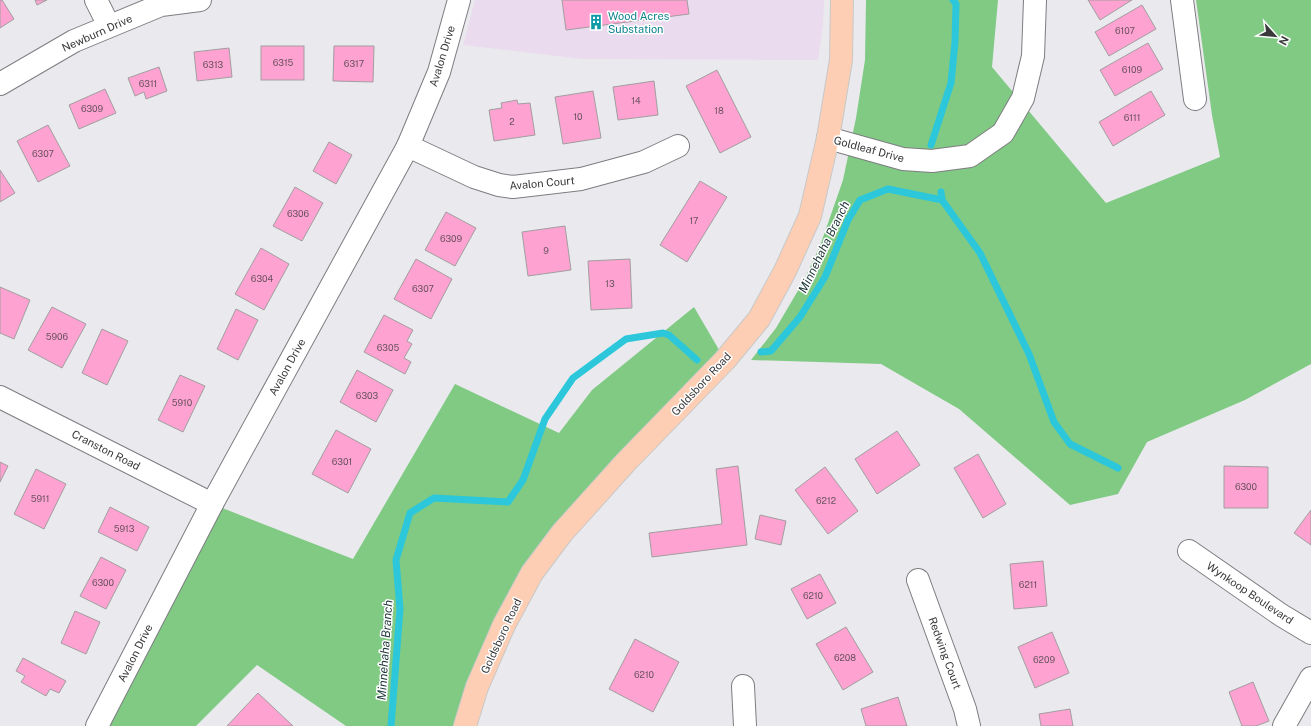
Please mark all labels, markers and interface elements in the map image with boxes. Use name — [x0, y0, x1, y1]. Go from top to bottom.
place label: Wood Acres Substation — [608, 10, 670, 35]
street label: Newburn Drive — [60, 12, 134, 54]
building icon: Wood Acres Substation — [587, 13, 605, 31]
north arrow — [1255, 16, 1295, 56]
street label: Avalon Drive — [427, 24, 457, 88]
house number: 6107 — [1115, 25, 1135, 36]
text: N — [1277, 34, 1291, 47]
house number: 6315 — [273, 57, 294, 68]
house number: 6317 — [344, 58, 364, 69]
house number: 6313 — [203, 59, 224, 70]
house number: 6109 — [1122, 64, 1143, 75]
house number: 6311 — [139, 78, 157, 89]
house number: 14 — [631, 95, 641, 106]
house number: 6309 — [81, 103, 103, 114]
house number: 18 — [714, 105, 724, 116]
house number: 10 — [573, 111, 583, 122]
house number: 6111 — [1124, 112, 1140, 123]
house number: 2 — [509, 116, 515, 127]
street label: Goldleaf Drive — [832, 134, 906, 164]
house number: 6307 — [32, 148, 54, 159]
street label: Avalon Court — [509, 174, 575, 192]
water label: Minnehaha Branch — [796, 199, 852, 295]
house number: 6306 — [287, 208, 309, 219]
house number: 17 — [689, 215, 699, 226]
house number: 6309 — [440, 233, 462, 244]
house number: 9 — [543, 245, 549, 256]
house number: 6304 — [251, 273, 273, 284]
house number: 13 — [605, 278, 615, 289]
house number: 6307 — [412, 283, 434, 294]
house number: 5906 — [46, 331, 69, 342]
street label: Avalon Drive — [266, 336, 308, 398]
house number: 6305 — [377, 342, 399, 353]
street label: Goldsboro Road — [669, 350, 733, 418]
house number: 6303 — [356, 390, 378, 401]
house number: 5910 — [172, 397, 193, 408]
street label: Cranston Road — [70, 428, 142, 472]
house number: 6301 — [332, 456, 352, 467]
house number: 6300 — [1235, 481, 1258, 492]
house number: 5911 — [31, 493, 49, 504]
house number: 6212 — [816, 495, 836, 506]
house number: 5913 — [114, 523, 135, 534]
street label: Wynkoop Boulevard — [1204, 560, 1296, 626]
house number: 6300 — [92, 577, 115, 588]
house number: 6211 — [1019, 579, 1037, 590]
house number: 6210 — [803, 590, 824, 601]
street label: Goldsboro Road — [478, 597, 524, 675]
water label: Minnehaha Branch — [375, 599, 396, 701]
street label: Redwing Court — [926, 615, 964, 691]
street label: Avalon Drive — [115, 622, 155, 684]
house number: 6208 — [834, 652, 856, 663]
house number: 6209 — [1033, 654, 1055, 665]
house number: 6210 — [634, 669, 655, 680]

